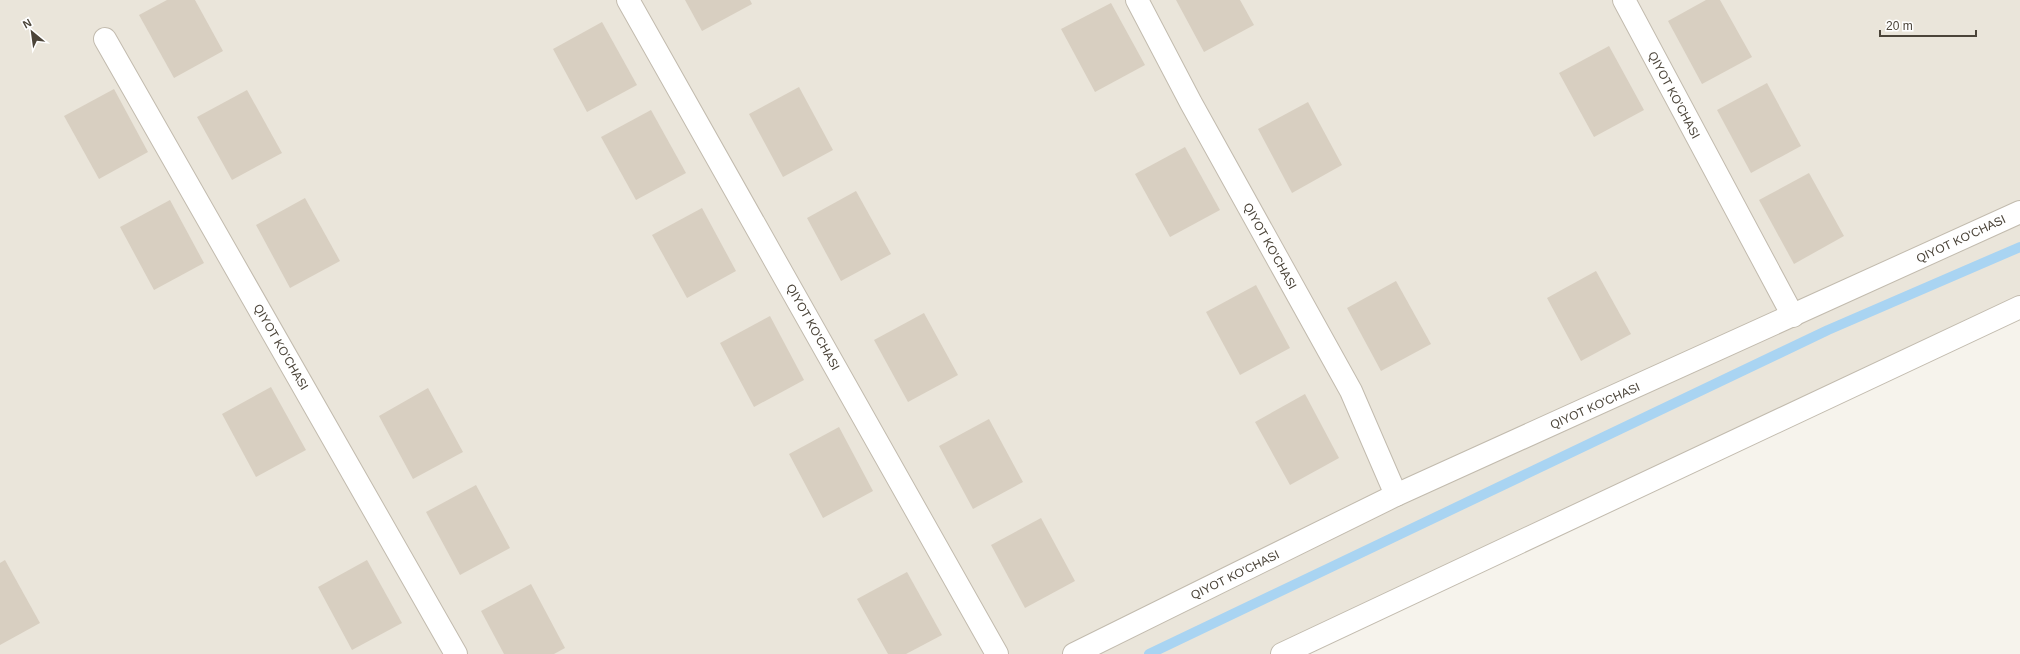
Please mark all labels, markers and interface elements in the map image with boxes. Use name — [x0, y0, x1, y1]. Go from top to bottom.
north arrow — [12, 12, 52, 52]
scale bar — [1880, 12, 1976, 38]
text: N — [21, 16, 34, 30]
text: 20 m — [1886, 19, 1913, 33]
street label: QIYOT KO'CHASI — [1645, 49, 1703, 141]
street label: QIYOT KO'CHASI — [1240, 200, 1300, 292]
street label: QIYOT KO'CHASI — [1914, 212, 2008, 266]
street label: QIYOT KO'CHASI — [783, 281, 843, 373]
street label: QIYOT KO'CHASI — [251, 302, 311, 392]
street label: QIYOT KO'CHASI — [1548, 380, 1642, 432]
street label: QIYOT KO'CHASI — [1188, 547, 1282, 603]

